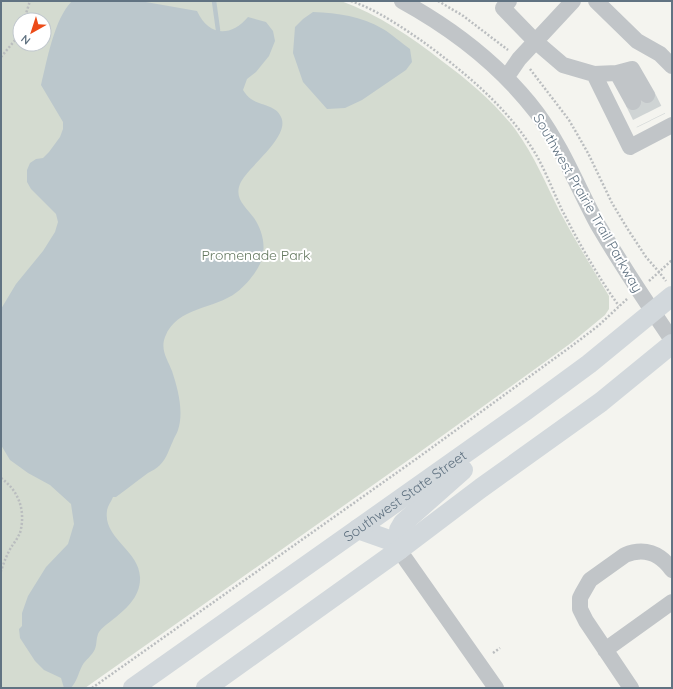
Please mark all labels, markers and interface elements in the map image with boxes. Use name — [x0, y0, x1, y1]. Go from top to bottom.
north arrow — [12, 12, 52, 52]
text: N — [18, 32, 33, 48]
street label: Southwest Prairie Trail Parkway — [529, 110, 647, 296]
park label: Promenade Park — [202, 246, 311, 264]
street label: Southwest State Street — [340, 446, 470, 545]

